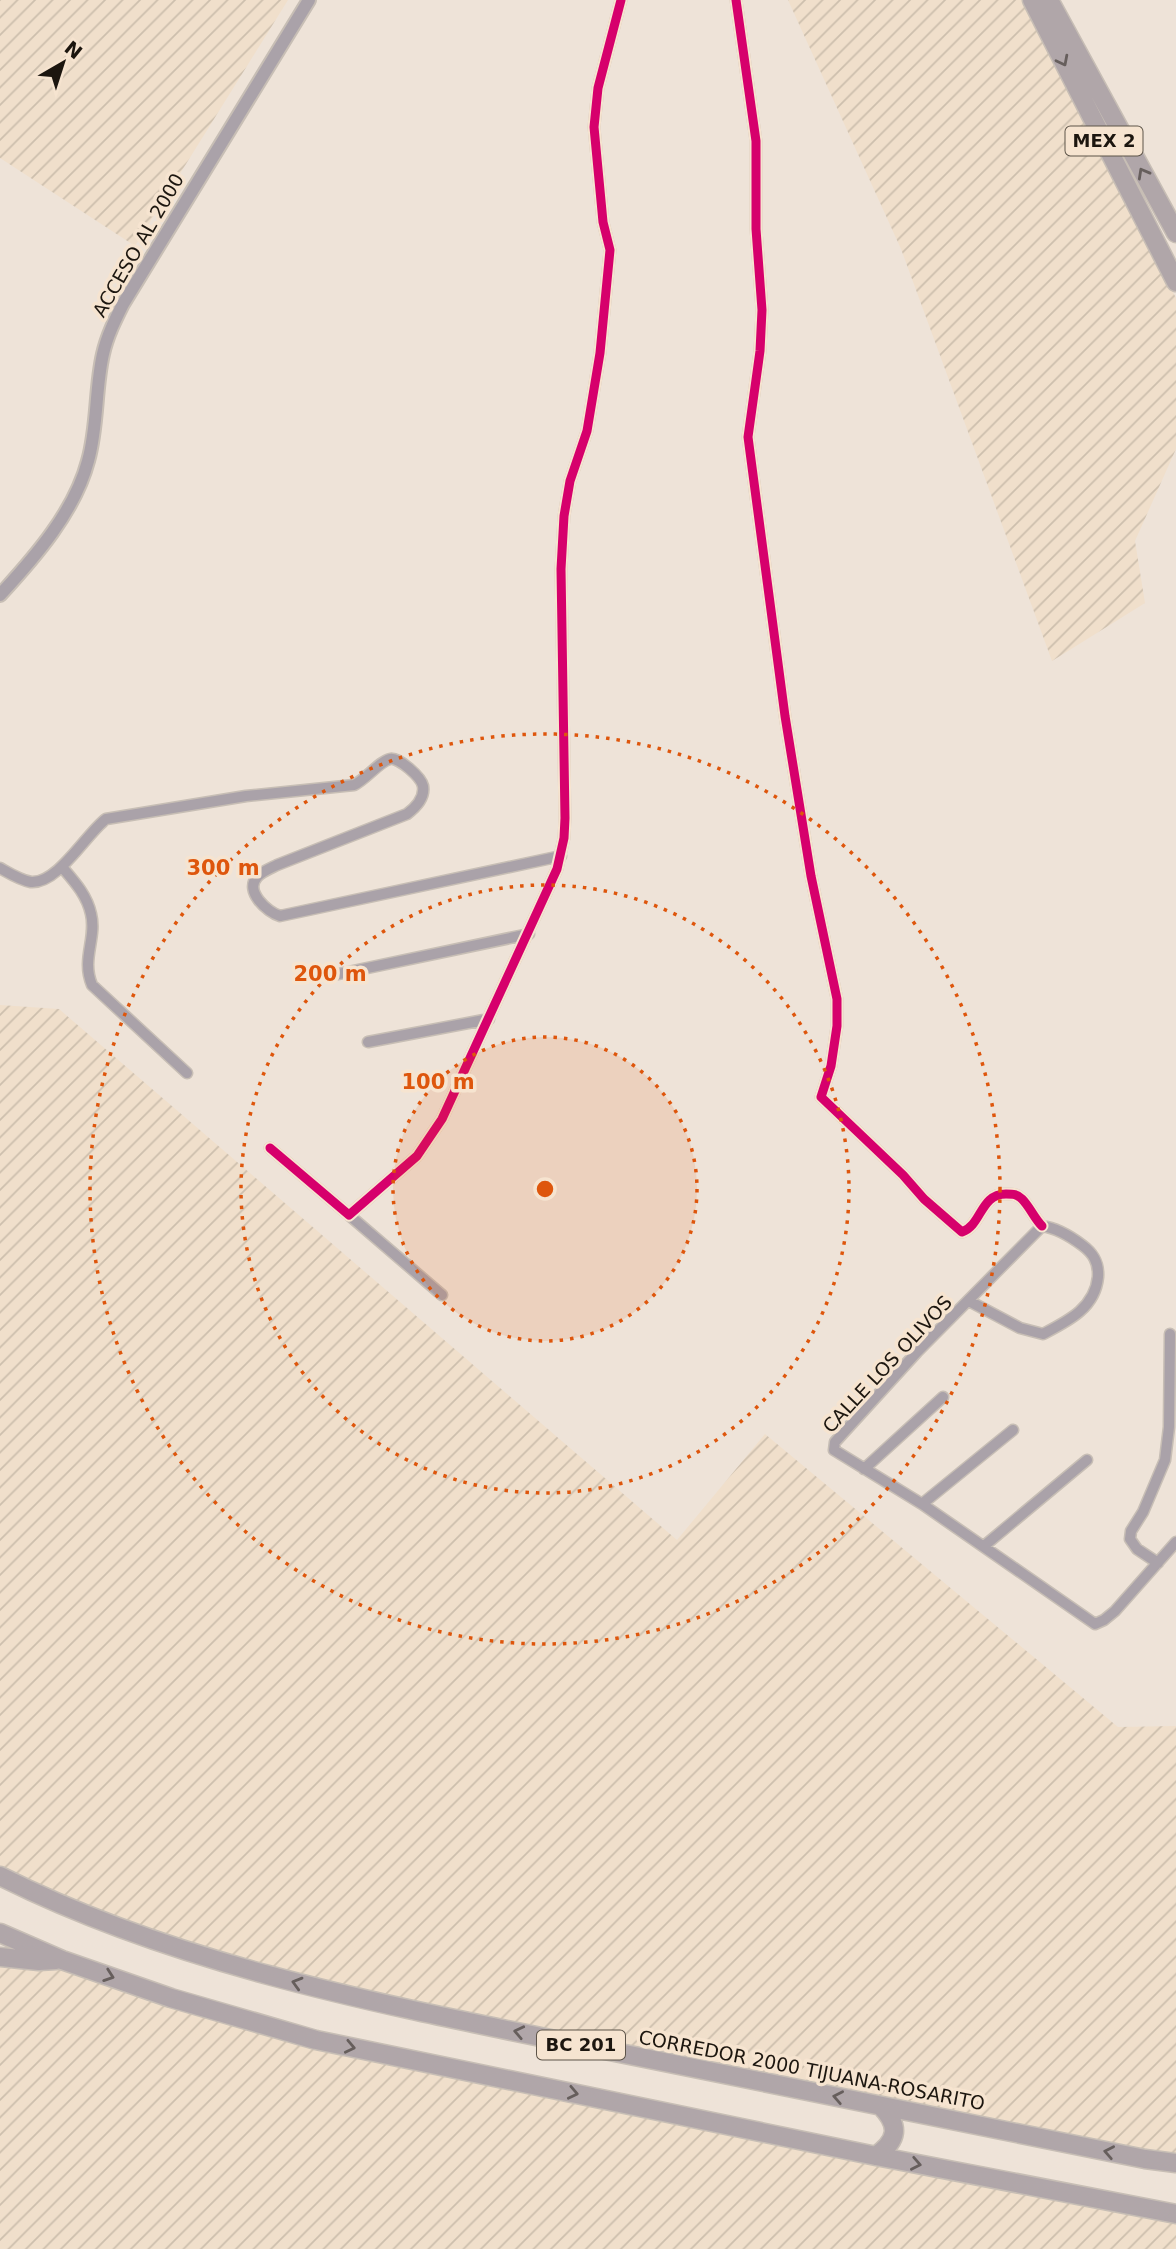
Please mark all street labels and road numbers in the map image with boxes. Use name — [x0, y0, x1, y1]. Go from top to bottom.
road number: MEX 2 — [1066, 126, 1142, 156]
street label: ACCESO AL 2000 — [88, 169, 188, 321]
street label: CALLE LOS OLIVOS — [818, 1291, 956, 1437]
street label: CORREDOR 2000 TIJUANA-ROSARITO — [637, 2026, 987, 2114]
road number: BC 201 — [537, 2031, 625, 2060]

